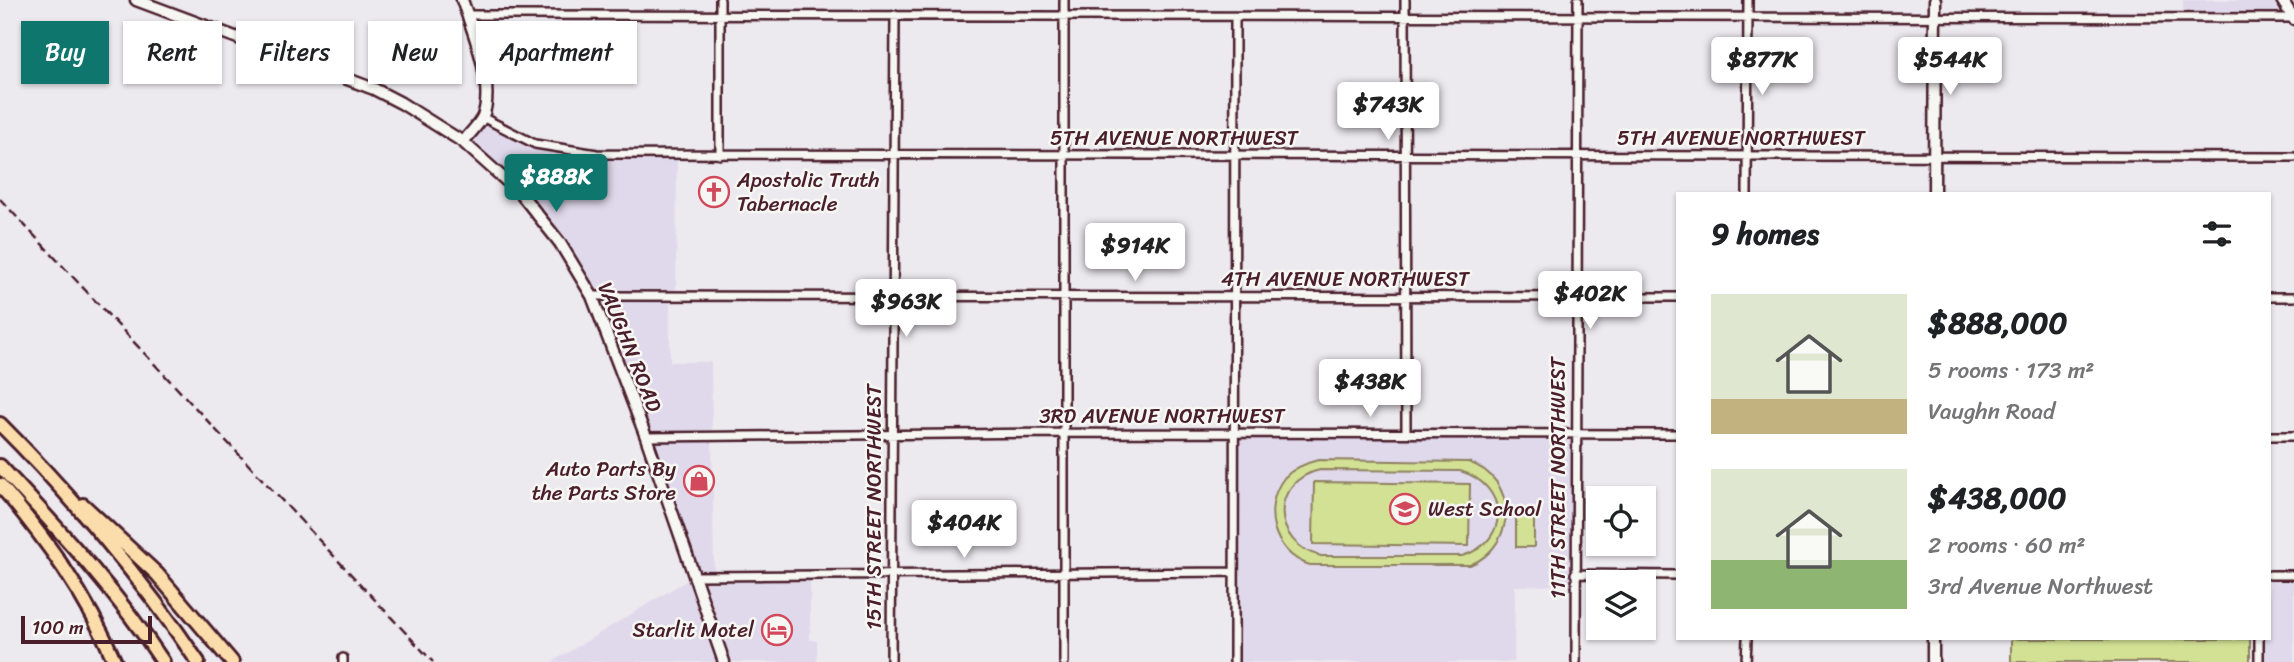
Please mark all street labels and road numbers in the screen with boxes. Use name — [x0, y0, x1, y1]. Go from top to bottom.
street label: 5TH AVENUE NORTHWEST — [1050, 119, 1300, 157]
street label: 5TH AVENUE NORTHWEST — [1617, 119, 1867, 157]
street label: 4TH AVENUE NORTHWEST — [1221, 260, 1471, 298]
street label: VAUGHN ROAD — [587, 276, 674, 418]
street label: 11TH STREET NORTHWEST — [1539, 356, 1577, 599]
street label: 15TH STREET NORTHWEST — [855, 383, 893, 630]
street label: 3RD AVENUE NORTHWEST — [1039, 397, 1287, 435]

